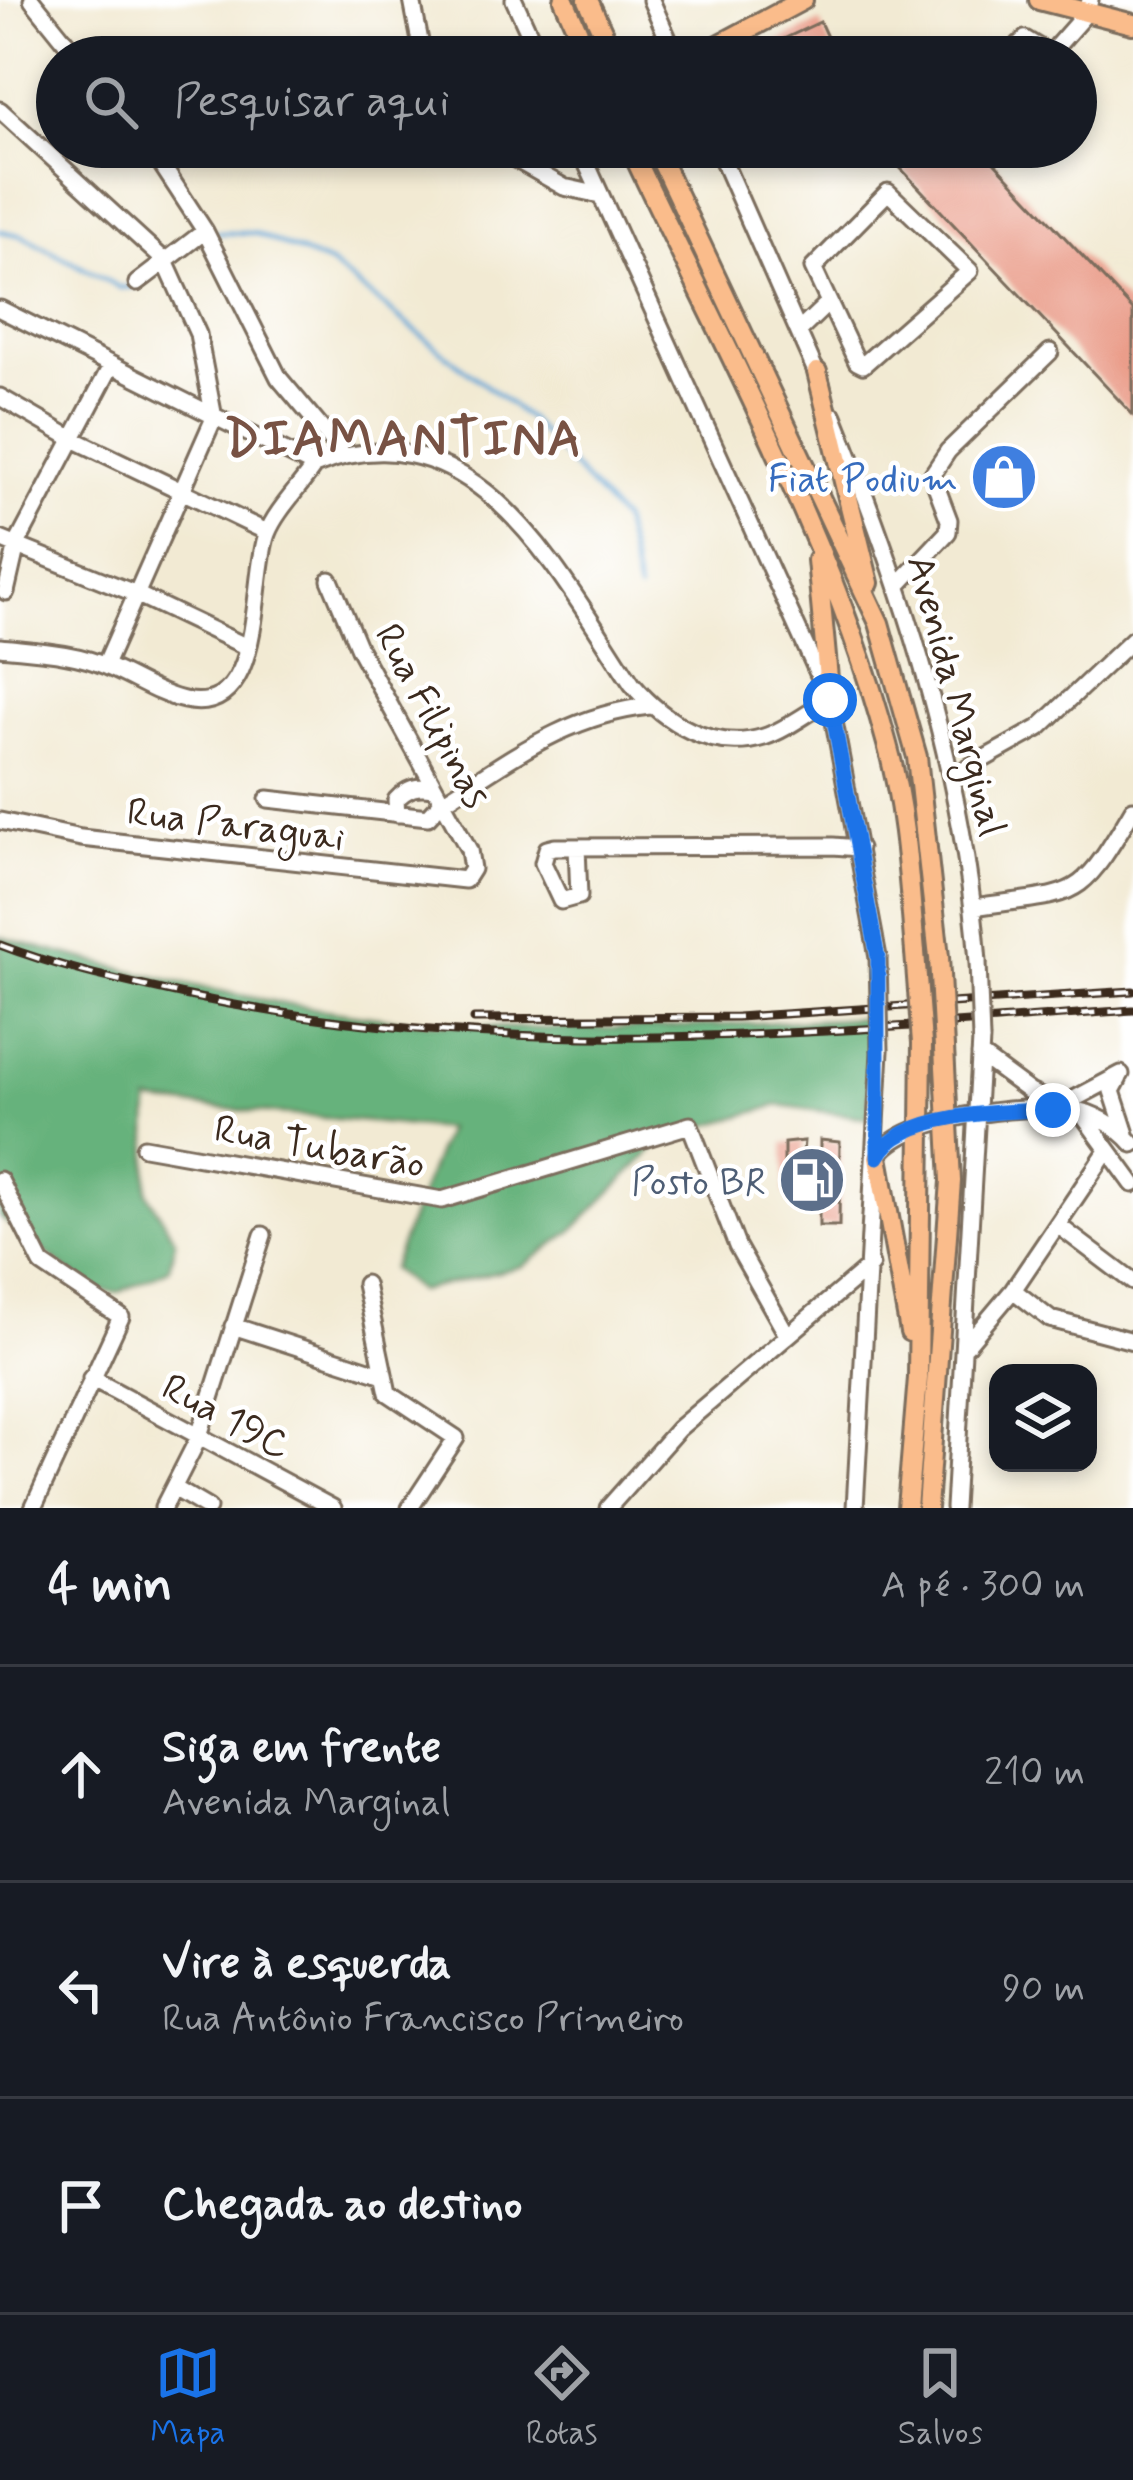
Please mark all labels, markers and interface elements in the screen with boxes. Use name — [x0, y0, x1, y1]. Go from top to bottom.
search box — [36, 36, 1097, 168]
icon: search — [78, 69, 144, 135]
text: Pesquisar aqui — [174, 73, 450, 132]
district label: DIAMANTINA — [224, 408, 584, 474]
shop icon: Fiat Podium — [969, 442, 1039, 512]
place label: Fiat Podium — [768, 455, 958, 506]
street label: Avenida Marginal — [890, 550, 1017, 843]
street label: Rua Filipinas — [361, 616, 501, 818]
route start — [803, 673, 857, 727]
street label: Rua Paraguai — [124, 788, 347, 868]
route end — [1026, 1083, 1080, 1137]
street label: Rua Tubarão — [210, 1105, 429, 1192]
fuel station icon: Posto BR — [777, 1145, 847, 1215]
place label: Posto BR — [631, 1158, 766, 1209]
street label: Rua 19C — [152, 1363, 298, 1473]
map controls — [989, 1364, 1097, 1472]
button: layers — [989, 1364, 1097, 1472]
text: 4 min — [48, 1553, 172, 1619]
text: A pé · 300 m — [881, 1561, 1085, 1612]
text: Siga em frente — [162, 1719, 441, 1778]
icon: ahead — [48, 1741, 114, 1807]
text: 210 m — [984, 1748, 1085, 1799]
text: Avenida Marginal — [162, 1778, 450, 1829]
text: Vire à esquerda — [162, 1935, 451, 1994]
icon: left — [48, 1957, 114, 2023]
text: 90 m — [1002, 1964, 1085, 2015]
text: Rua Antônio Francisco Primeiro — [162, 1994, 684, 2045]
icon: arrive — [48, 2173, 114, 2239]
text: Chegada ao destino — [162, 2176, 522, 2235]
tab: Mapa — [150, 2340, 225, 2456]
tab: Rotas — [526, 2340, 597, 2456]
tab: Salvos — [898, 2340, 983, 2456]

